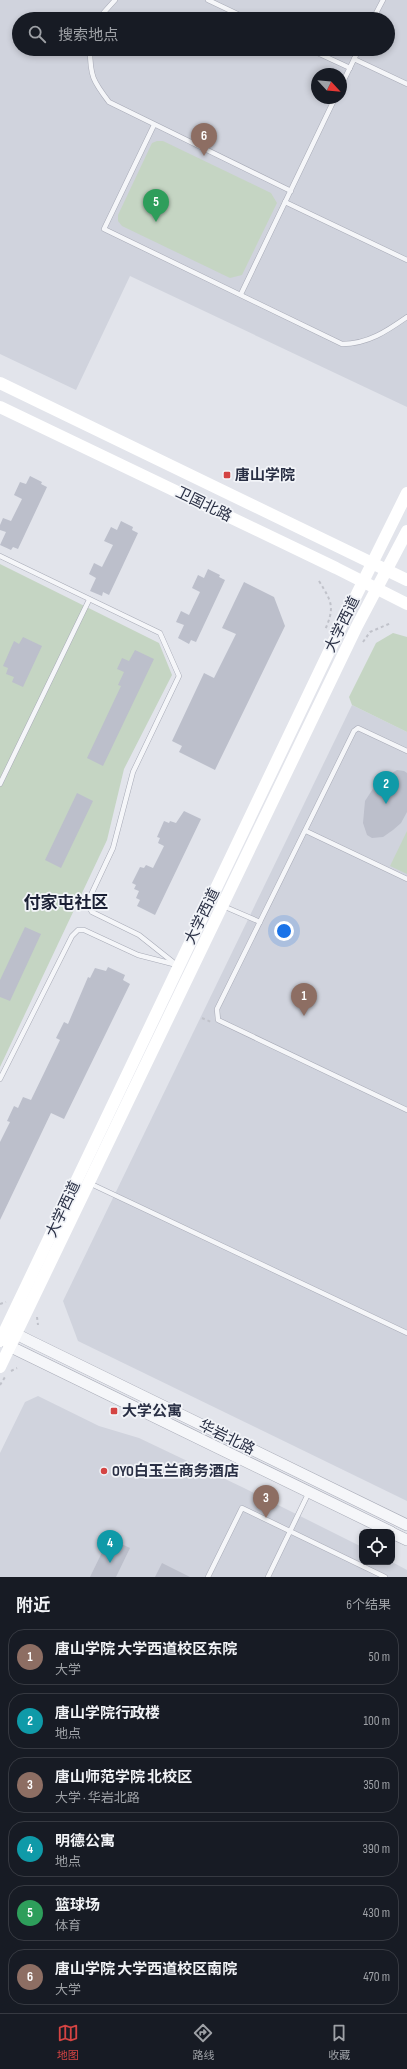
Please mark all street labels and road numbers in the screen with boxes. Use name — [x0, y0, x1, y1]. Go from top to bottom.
street label: 卫国北路 — [173, 483, 235, 526]
street label: 大学西道 — [321, 593, 364, 655]
street label: 大学西道 — [181, 885, 224, 947]
street label: 大学西道 — [42, 1178, 85, 1240]
street label: 华岩北路 — [196, 1416, 258, 1459]

